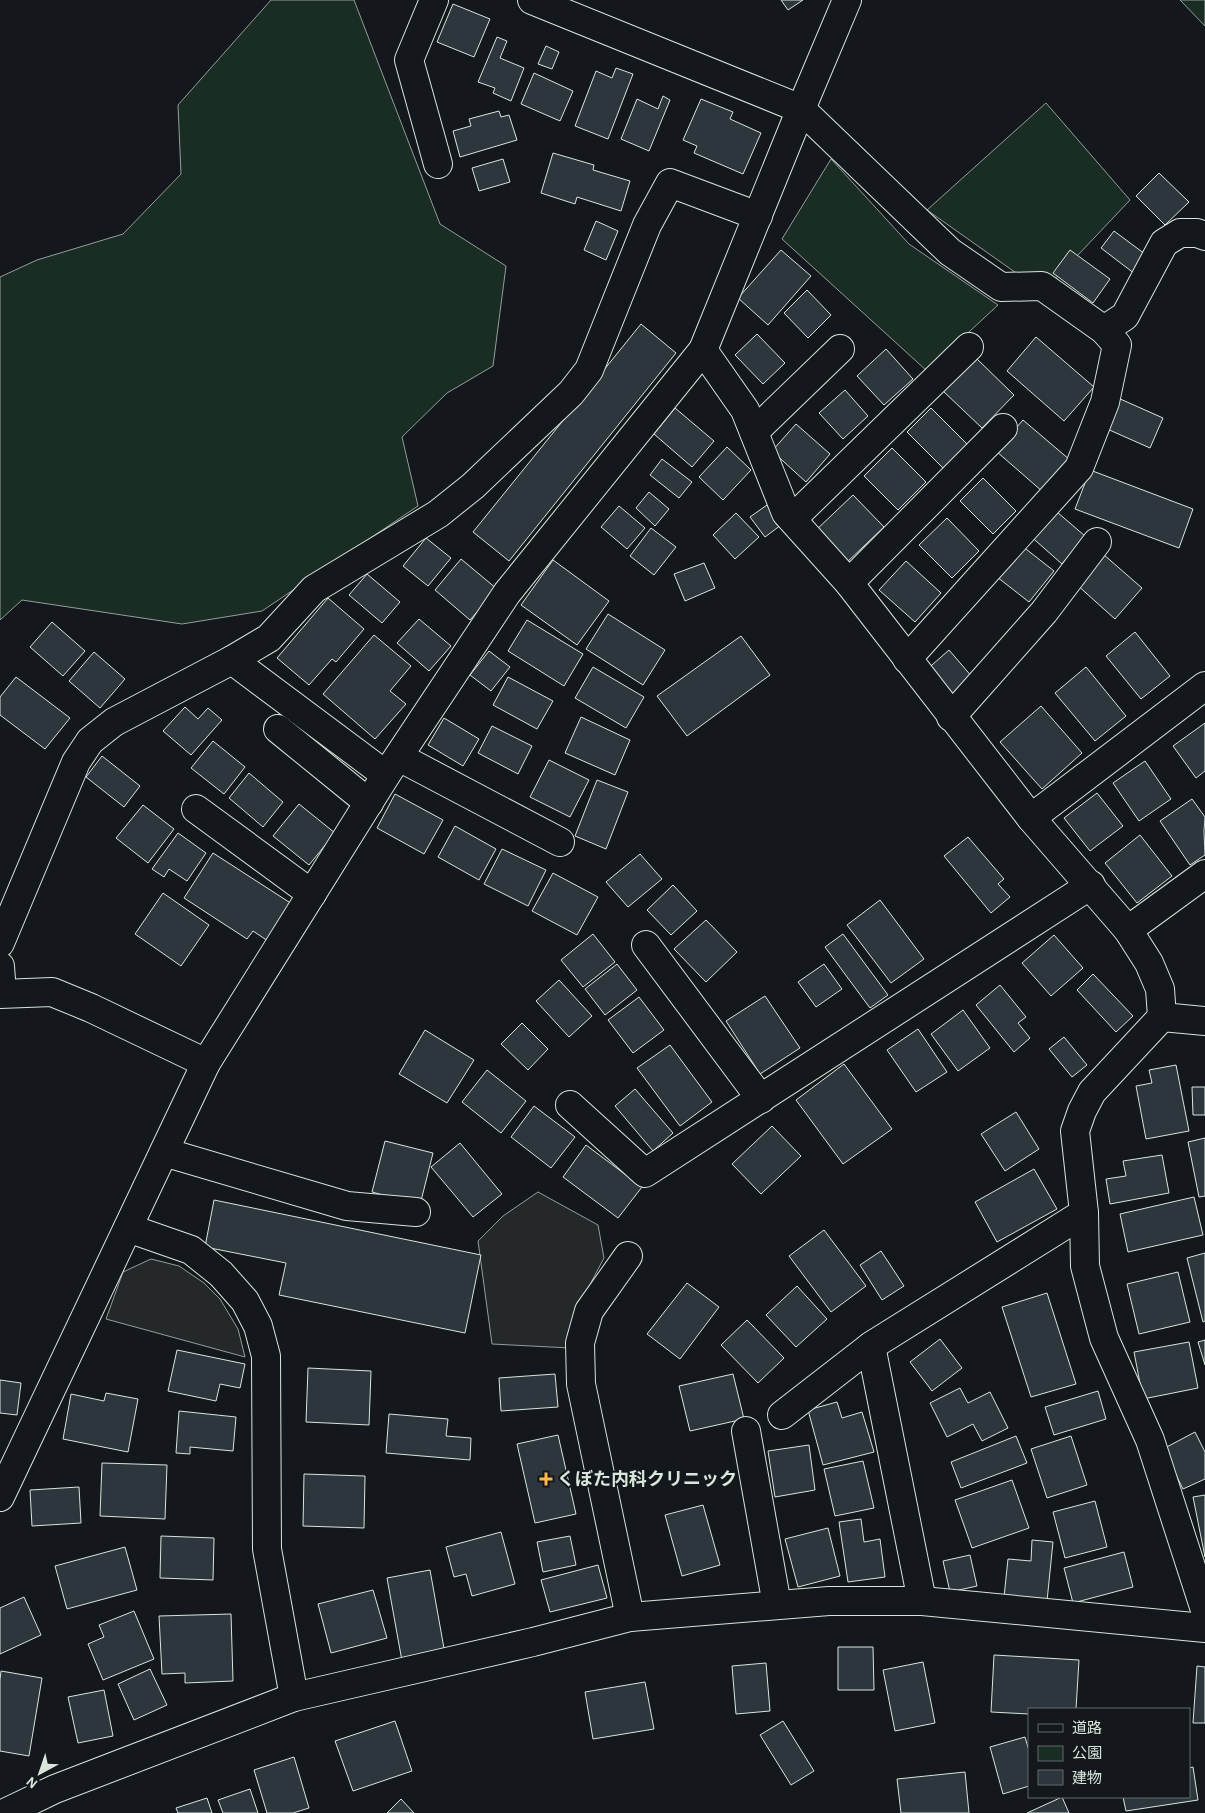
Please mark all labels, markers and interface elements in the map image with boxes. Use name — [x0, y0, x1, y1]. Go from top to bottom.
place label: くぼた内科クリニック — [557, 1469, 737, 1489]
marker: くぼた内科クリニック — [539, 1472, 553, 1486]
legend — [1028, 1708, 1190, 1798]
text: 道路 — [1072, 1720, 1102, 1736]
text: 公園 — [1072, 1745, 1102, 1761]
north arrow — [15, 1748, 65, 1798]
text: 建物 — [1072, 1770, 1102, 1786]
text: N — [24, 1774, 41, 1791]

